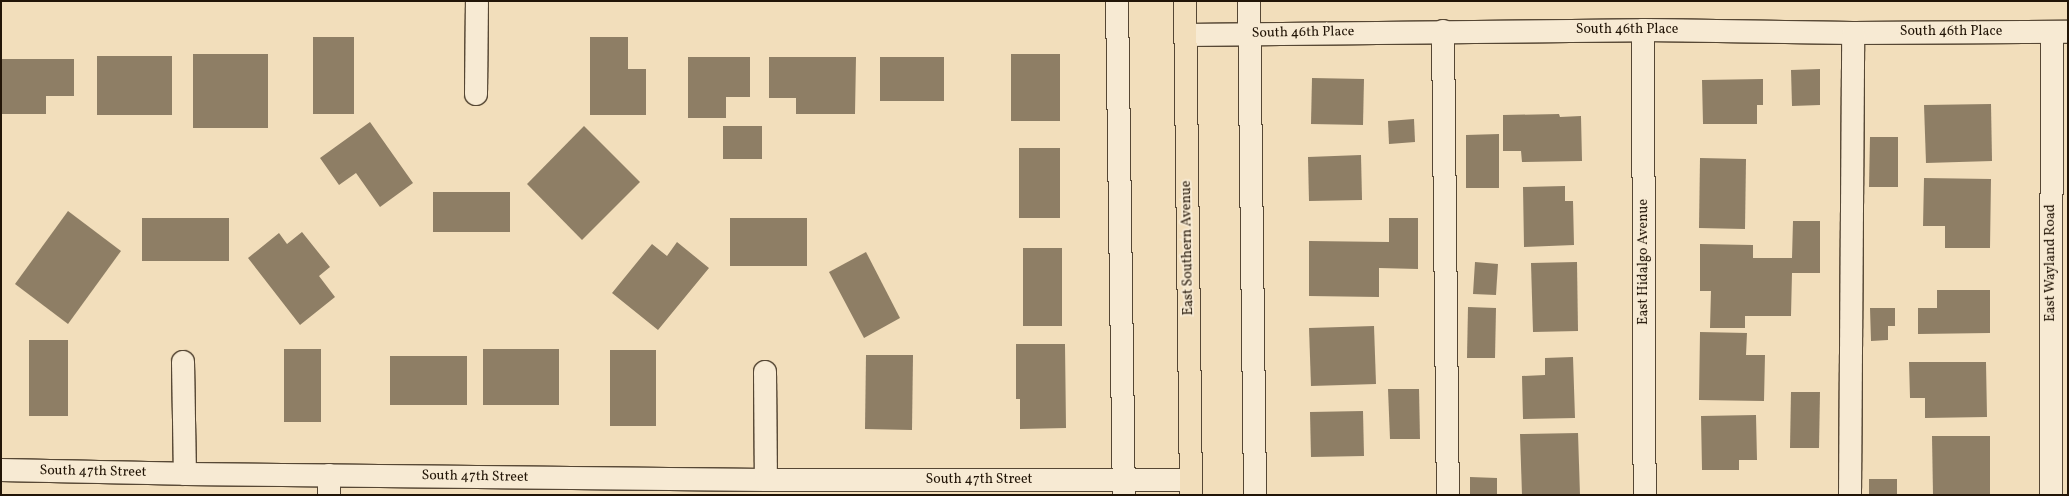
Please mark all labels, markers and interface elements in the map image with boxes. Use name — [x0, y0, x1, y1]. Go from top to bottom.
street label: South 46th Place — [1576, 22, 1678, 38]
street label: South 46th Place — [1252, 24, 1354, 42]
street label: South 46th Place — [1900, 24, 2002, 40]
street label: East Southern Avenue — [1178, 180, 1198, 316]
street label: East Hidalgo Avenue — [1636, 199, 1652, 325]
street label: East Wayland Road — [2043, 204, 2059, 322]
street label: South 47th Street — [39, 463, 147, 481]
street label: South 47th Street — [421, 468, 529, 486]
street label: South 47th Street — [925, 472, 1033, 488]

